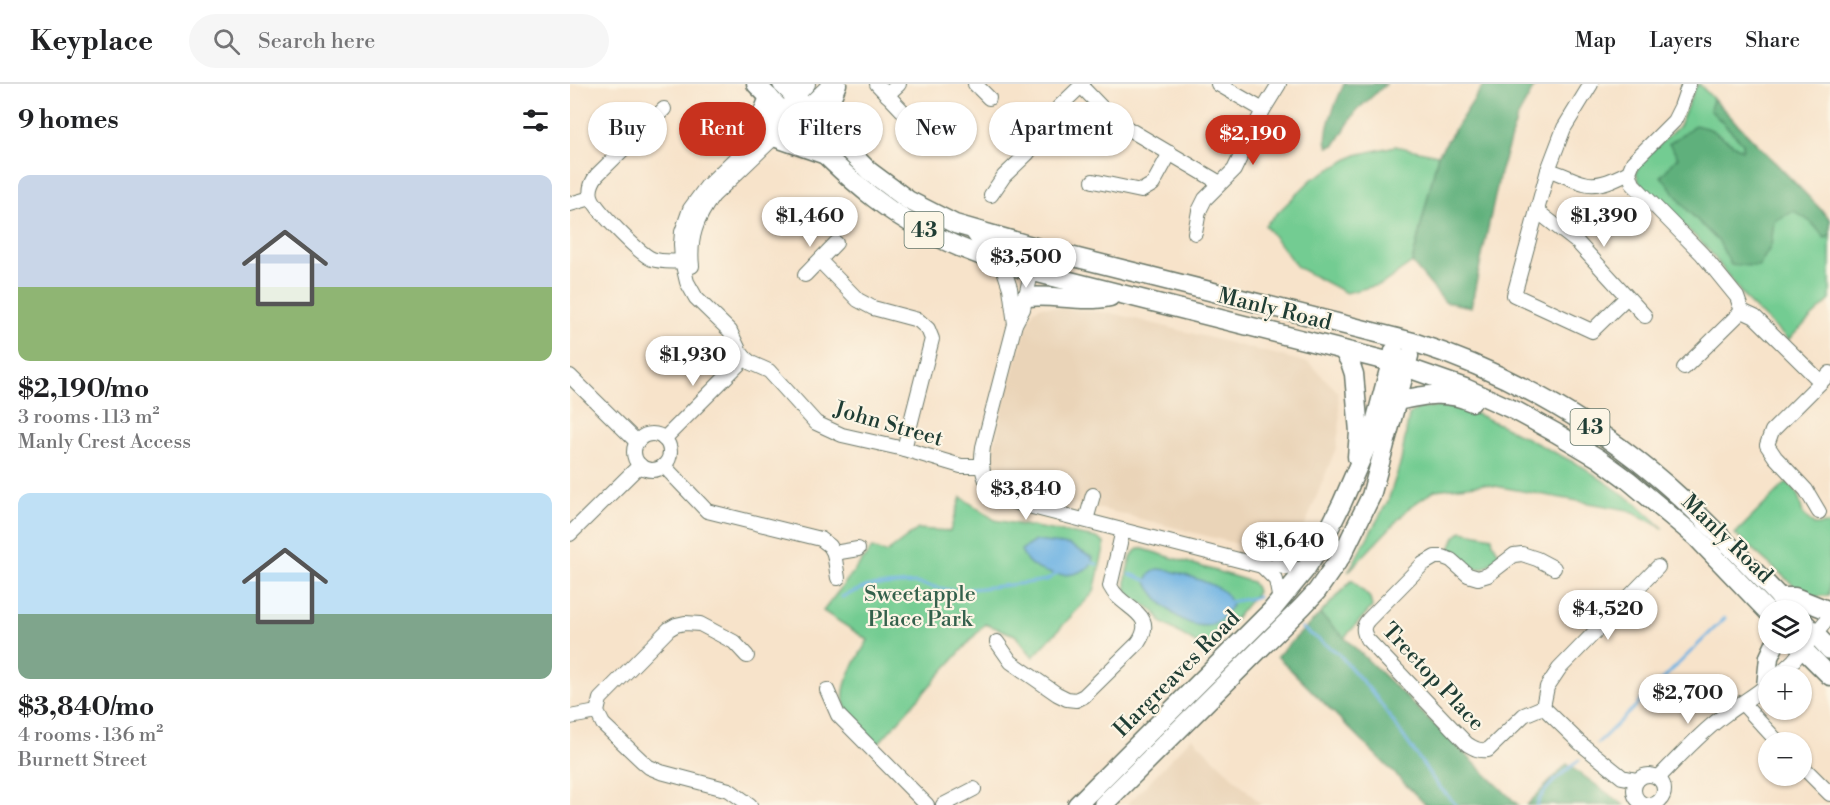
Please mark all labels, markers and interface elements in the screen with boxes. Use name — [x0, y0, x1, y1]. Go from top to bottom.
search box — [189, 14, 609, 68]
text: Keyplace — [30, 24, 153, 59]
icon: search — [210, 25, 243, 58]
text: Search here — [258, 28, 375, 55]
text: Map — [1575, 28, 1616, 54]
text: Layers — [1649, 28, 1712, 54]
text: Share — [1745, 28, 1800, 54]
chip: Buy — [588, 102, 667, 156]
chip: Rent — [679, 102, 766, 156]
chip: Filters — [778, 102, 883, 156]
chip: New — [895, 102, 977, 156]
chip: Apartment — [989, 102, 1134, 156]
text: 9 homes — [18, 104, 119, 136]
icon: filters — [519, 104, 552, 137]
pin: $2,190 — [1204, 115, 1302, 166]
text: $2,190 — [1219, 122, 1287, 147]
pin: $1,460 — [761, 197, 859, 248]
pin: $1,390 — [1555, 197, 1653, 248]
text: $1,460 — [776, 204, 844, 229]
text: $1,390 — [1570, 204, 1638, 229]
road number: 43 — [904, 212, 944, 248]
icon: home — [231, 214, 339, 322]
pin: $3,500 — [977, 238, 1075, 289]
text: $3,500 — [990, 245, 1062, 270]
street label: Manly Road — [1215, 282, 1335, 337]
pin: $1,930 — [644, 336, 742, 387]
text: $1,930 — [659, 343, 727, 368]
text: $2,190/mo — [18, 373, 149, 405]
street label: John Street — [830, 396, 946, 453]
text: 3 rooms · 113 m² — [18, 405, 159, 430]
road number: 43 — [1570, 409, 1610, 445]
text: Manly Crest Access — [18, 430, 191, 455]
pin: $3,840 — [977, 470, 1075, 521]
text: $3,840 — [990, 477, 1062, 502]
street label: Manly Road — [1676, 489, 1779, 590]
pin: $1,640 — [1241, 522, 1339, 573]
text: $1,640 — [1256, 529, 1324, 554]
icon: home — [231, 532, 339, 640]
park label: Sweetapple Place Park — [864, 581, 976, 633]
pin: $4,520 — [1559, 590, 1657, 641]
text: $4,520 — [1573, 597, 1643, 622]
map controls — [1758, 600, 1812, 786]
button: layers — [1758, 600, 1812, 654]
street label: Hargreaves Road — [1108, 605, 1246, 743]
street label: Treetop Place — [1376, 617, 1490, 737]
button: + — [1758, 666, 1812, 720]
pin: $2,700 — [1639, 674, 1737, 725]
text: $2,700 — [1653, 681, 1723, 706]
text: $3,840/mo — [18, 691, 154, 723]
text: 4 rooms · 136 m² — [18, 723, 163, 748]
button: − — [1758, 732, 1812, 786]
text: Burnett Street — [18, 748, 147, 773]

